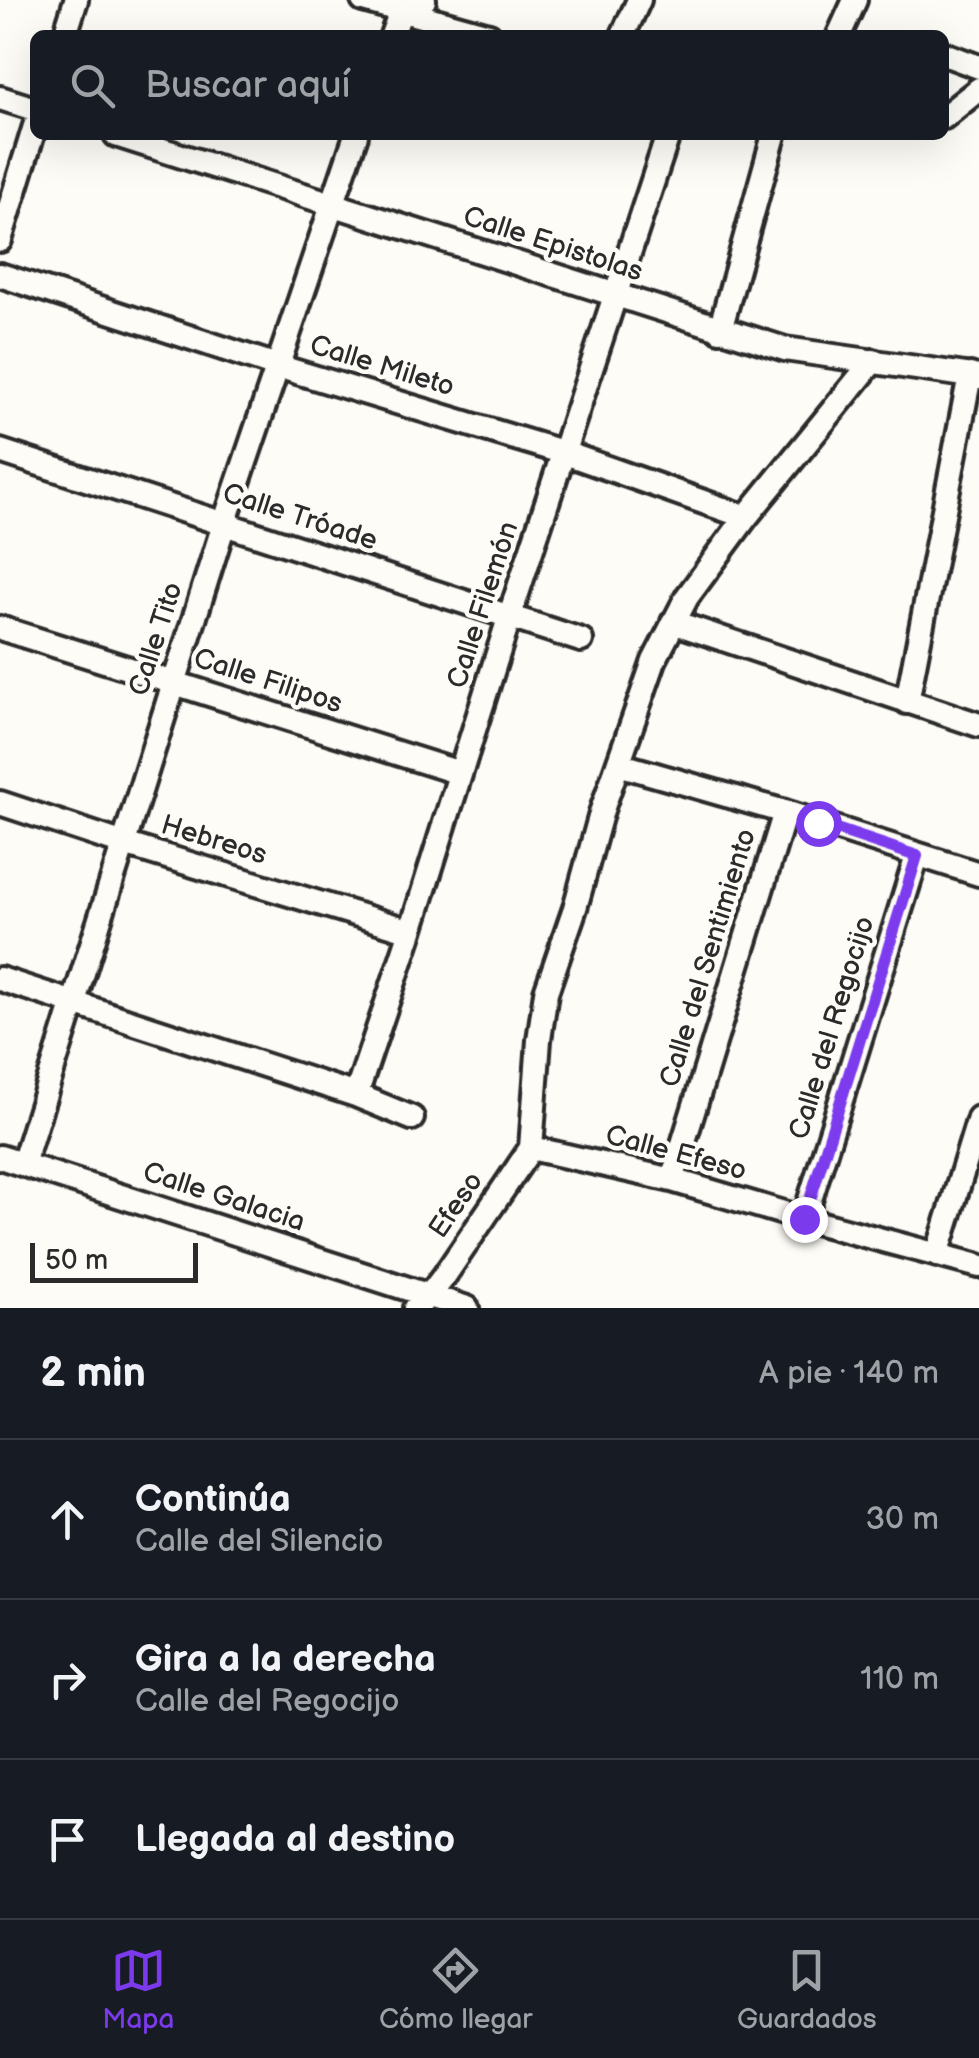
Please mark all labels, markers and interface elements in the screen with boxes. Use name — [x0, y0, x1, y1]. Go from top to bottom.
search box — [30, 30, 949, 140]
icon: search — [65, 58, 120, 113]
text: Buscar aquí — [145, 63, 351, 108]
street label: Calle Epistolas — [459, 199, 647, 289]
street label: Calle Mileto — [306, 328, 458, 404]
street label: Calle Tróade — [218, 476, 382, 558]
street label: Calle Filemón — [441, 518, 525, 692]
street label: Calle Tito — [122, 578, 190, 700]
street label: Calle Filipos — [190, 641, 347, 721]
route start — [796, 801, 842, 847]
street label: Hebreos — [157, 808, 271, 872]
street label: Calle del Sentimiento — [653, 825, 763, 1091]
street label: Calle del Regocijo — [782, 913, 882, 1143]
street label: Calle Efeso — [602, 1118, 750, 1188]
street label: Calle Galacia — [139, 1155, 309, 1239]
street label: Efeso — [422, 1166, 490, 1244]
route end — [782, 1197, 828, 1243]
scale bar — [30, 1238, 198, 1282]
text: 50 m — [45, 1244, 108, 1277]
text: 2 min — [40, 1348, 146, 1399]
text: A pie · 140 m — [759, 1354, 939, 1393]
text: Continúa — [135, 1477, 291, 1522]
icon: ahead — [40, 1492, 95, 1547]
text: 30 m — [865, 1500, 939, 1539]
text: Calle del Silencio — [135, 1522, 383, 1561]
text: Gira a la derecha — [135, 1637, 436, 1682]
icon: right — [40, 1652, 95, 1707]
text: 110 m — [860, 1660, 939, 1699]
text: Calle del Regocijo — [135, 1682, 399, 1721]
icon: arrive — [40, 1812, 95, 1867]
text: Llegada al destino — [135, 1817, 455, 1862]
tab: Mapa — [102, 1943, 174, 2036]
tab: Cómo llegar — [379, 1943, 532, 2036]
tab: Guardados — [737, 1943, 877, 2036]

